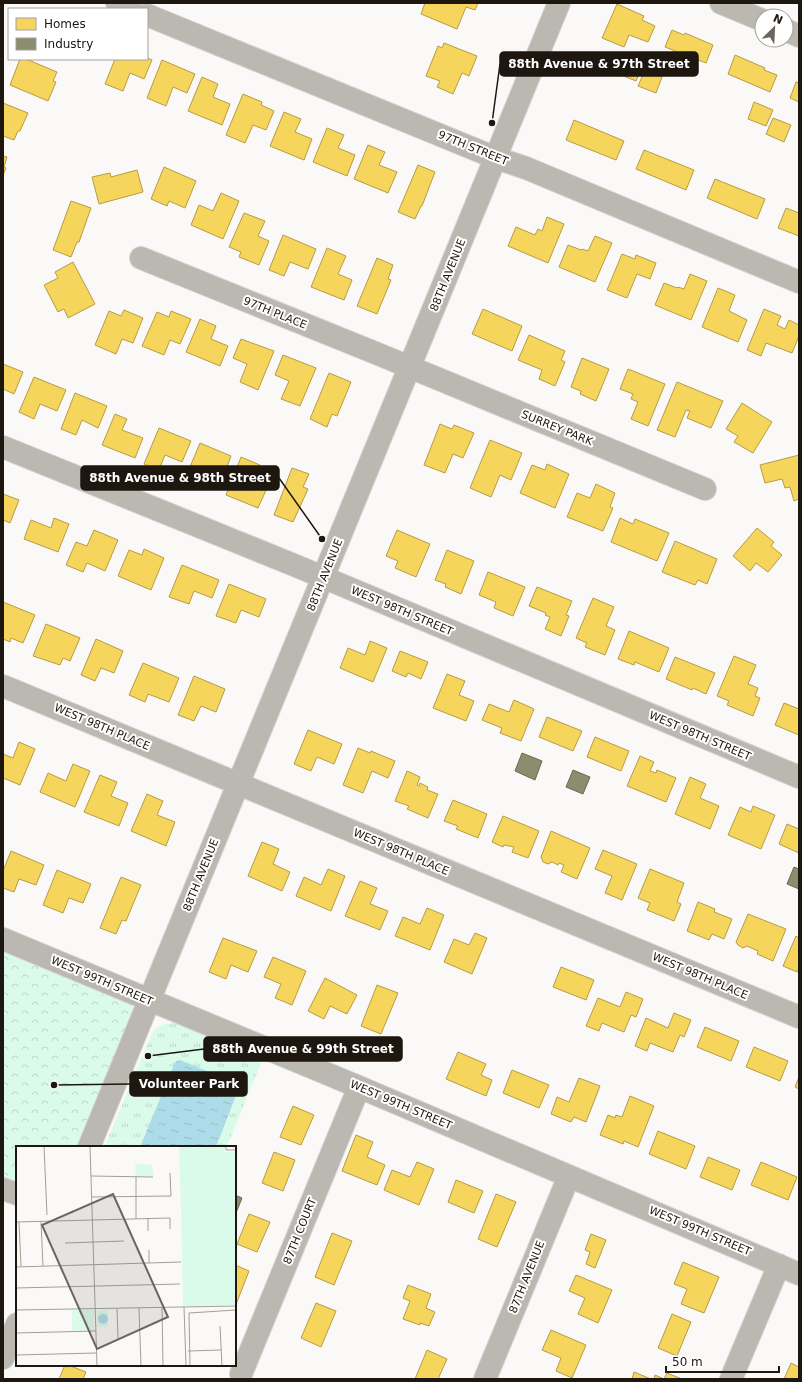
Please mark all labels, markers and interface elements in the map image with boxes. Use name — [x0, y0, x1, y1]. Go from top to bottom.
legend — [8, 8, 148, 60]
north arrow — [754, 8, 794, 48]
text: N — [771, 12, 785, 27]
text: Homes — [44, 17, 86, 31]
text: Industry — [44, 37, 93, 51]
callout: 88th Avenue & 97th Street — [500, 52, 698, 76]
text: 88th Avenue & 97th Street — [508, 57, 690, 71]
street label: 97TH STREET — [436, 128, 510, 168]
street label: 88TH AVENUE — [428, 237, 468, 313]
street label: 97TH PLACE — [241, 294, 309, 332]
street label: SURREY PARK — [519, 408, 595, 449]
callout: 88th Avenue & 98th Street — [81, 466, 279, 490]
text: 88th Avenue & 98th Street — [89, 471, 271, 485]
street label: 88TH AVENUE — [305, 537, 345, 613]
street label: WEST 98TH STREET — [349, 584, 455, 638]
street label: WEST 98TH PLACE — [52, 701, 152, 753]
street label: WEST 98TH STREET — [647, 709, 753, 763]
street label: WEST 98TH PLACE — [351, 826, 451, 878]
street label: 88TH AVENUE — [181, 837, 221, 913]
street label: WEST 98TH PLACE — [650, 950, 750, 1002]
street label: WEST 99TH STREET — [49, 954, 155, 1008]
callout: 88th Avenue & 99th Street — [204, 1037, 402, 1061]
text: 88th Avenue & 99th Street — [212, 1042, 394, 1056]
callout: Volunteer Park — [130, 1072, 247, 1096]
text: Volunteer Park — [139, 1077, 240, 1091]
street label: WEST 99TH STREET — [348, 1078, 454, 1132]
inset map — [16, 1146, 236, 1366]
street label: 87TH COURT — [281, 1196, 319, 1266]
street label: WEST 99TH STREET — [647, 1204, 753, 1258]
street label: 87TH AVENUE — [507, 1239, 547, 1315]
scale bar — [666, 1348, 779, 1374]
text: 50 m — [672, 1355, 703, 1369]

